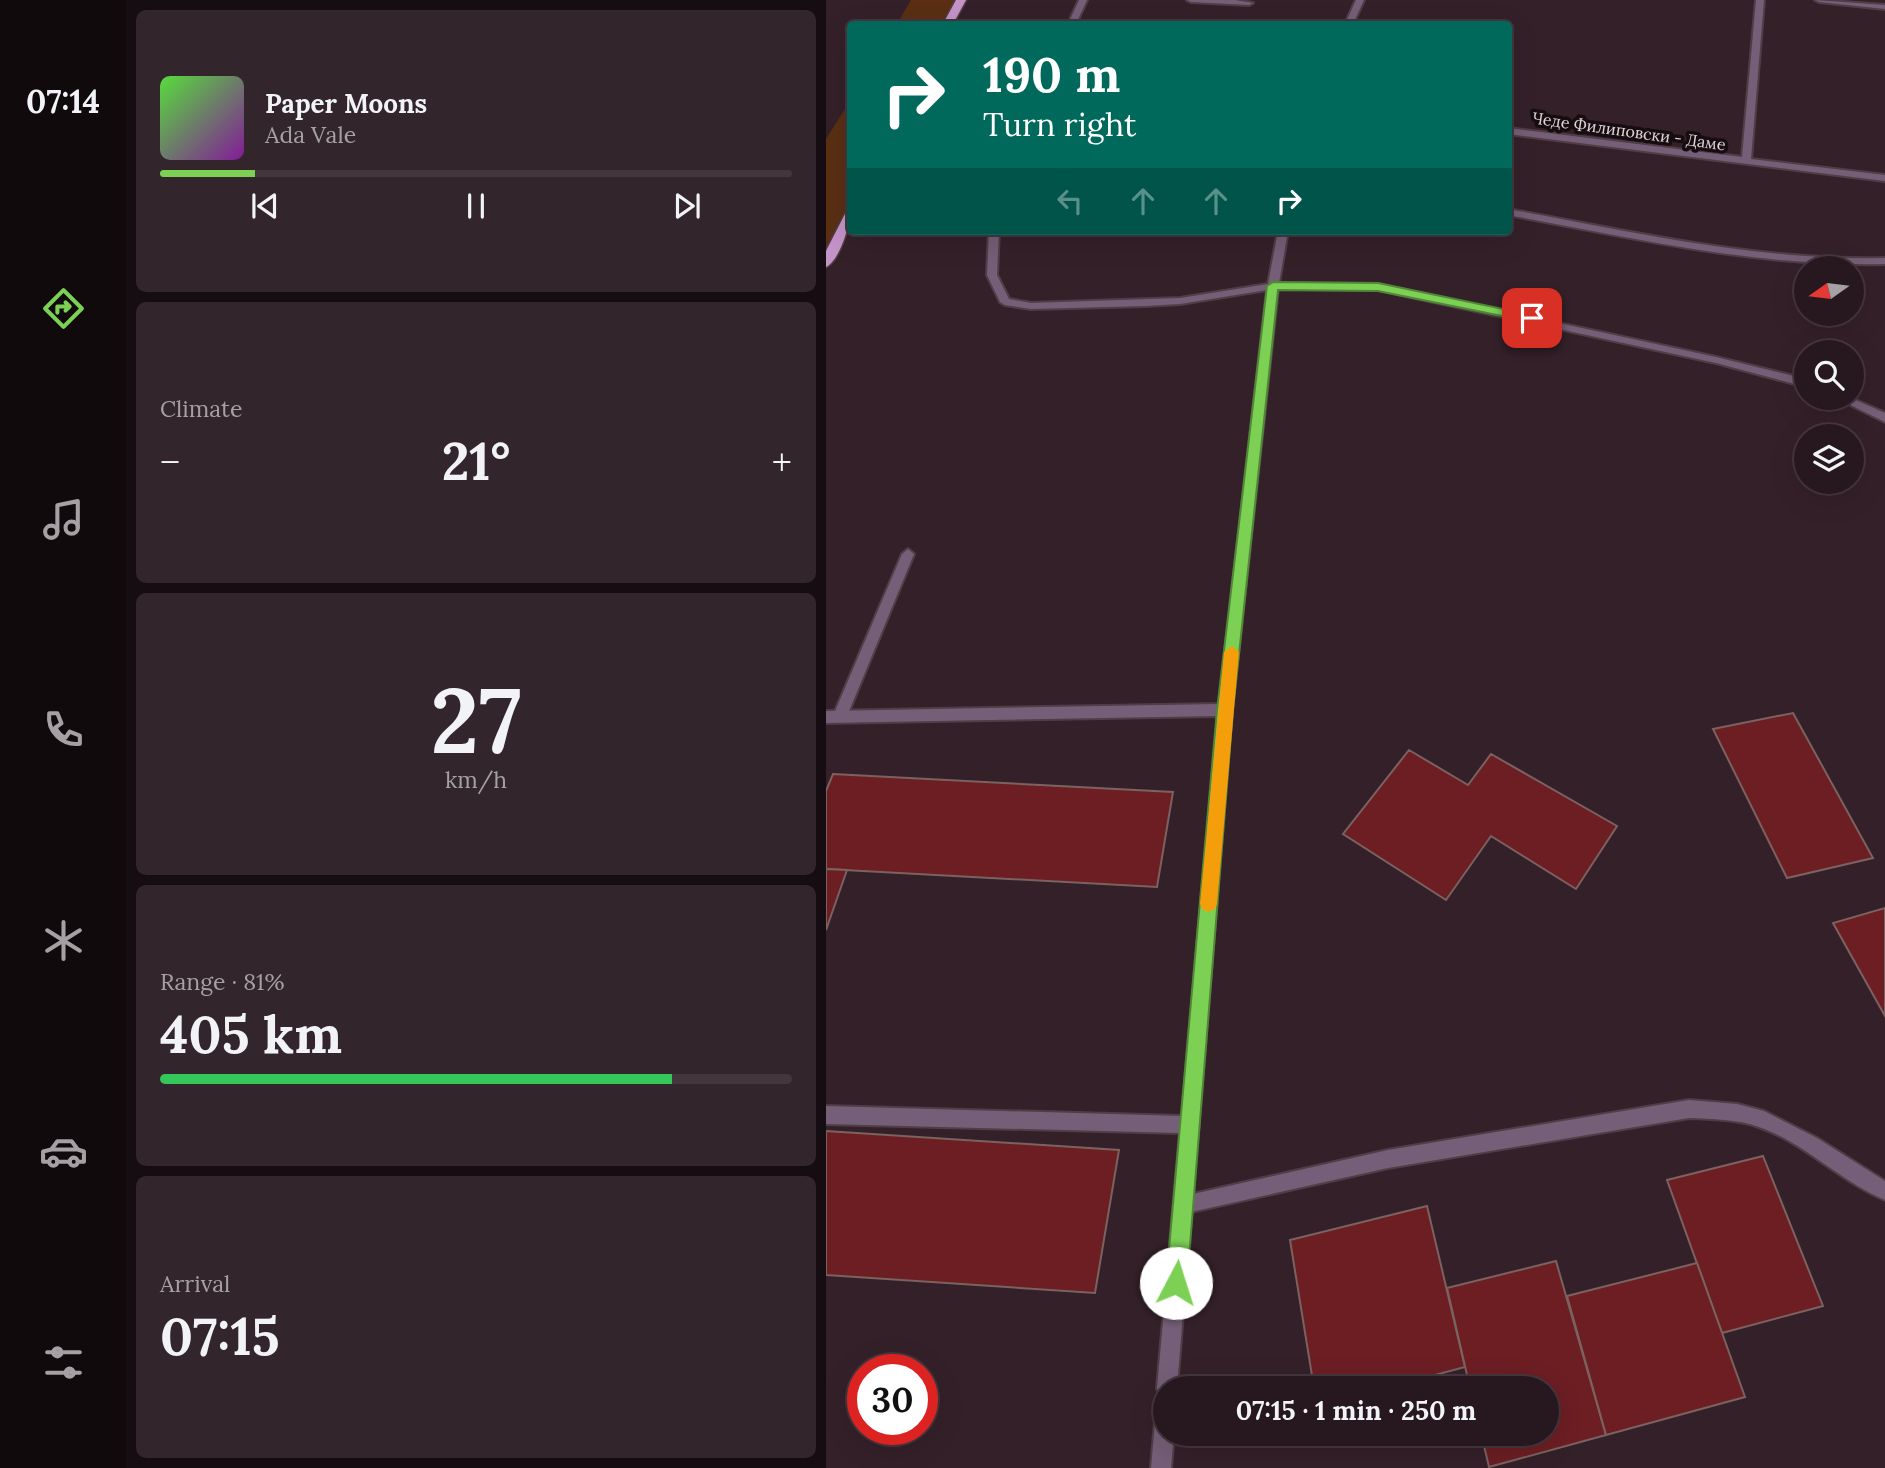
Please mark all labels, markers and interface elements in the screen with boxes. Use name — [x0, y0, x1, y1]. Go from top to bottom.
text: 190 m — [983, 43, 1120, 105]
icon: right — [868, 49, 959, 140]
text: 07:14 — [26, 81, 100, 122]
text: Paper Moons — [265, 87, 427, 120]
text: Turn right — [983, 104, 1136, 145]
street label: Чеде Филиповски - Даме — [1531, 108, 1727, 155]
text: Ada Vale — [265, 120, 356, 149]
icon: left — [1051, 182, 1089, 220]
icon: ahead — [1124, 182, 1162, 220]
icon: ahead — [1197, 182, 1235, 220]
icon: right — [1270, 182, 1308, 220]
icon: previous — [246, 187, 284, 225]
icon: pause — [457, 187, 495, 225]
icon: next — [668, 187, 706, 225]
north arrow — [1794, 256, 1864, 326]
map controls — [1794, 256, 1864, 494]
icon: directions — [39, 284, 88, 333]
pin — [1502, 288, 1562, 348]
icon: arrive — [1513, 299, 1551, 337]
button: search — [1794, 340, 1864, 410]
text: Climate — [160, 394, 242, 423]
button: layers — [1794, 424, 1864, 494]
text: 21° — [442, 428, 510, 494]
text: − — [160, 438, 180, 486]
text: + — [772, 438, 792, 486]
icon: music — [39, 495, 88, 544]
text: 27 — [430, 661, 522, 778]
icon: phone — [39, 705, 88, 754]
text: km/h — [445, 765, 507, 794]
icon: climate — [39, 916, 88, 965]
text: Range · 81% — [160, 967, 285, 996]
text: 405 km — [160, 1001, 342, 1067]
icon: car — [39, 1127, 88, 1176]
position arrow — [1139, 1246, 1213, 1320]
text: Arrival — [160, 1269, 230, 1298]
text: 07:15 — [160, 1303, 280, 1369]
icon: filters — [39, 1338, 88, 1387]
speed limit sign: 30 — [847, 1354, 938, 1445]
text: 07:15 · 1 min · 250 m — [1236, 1394, 1476, 1427]

